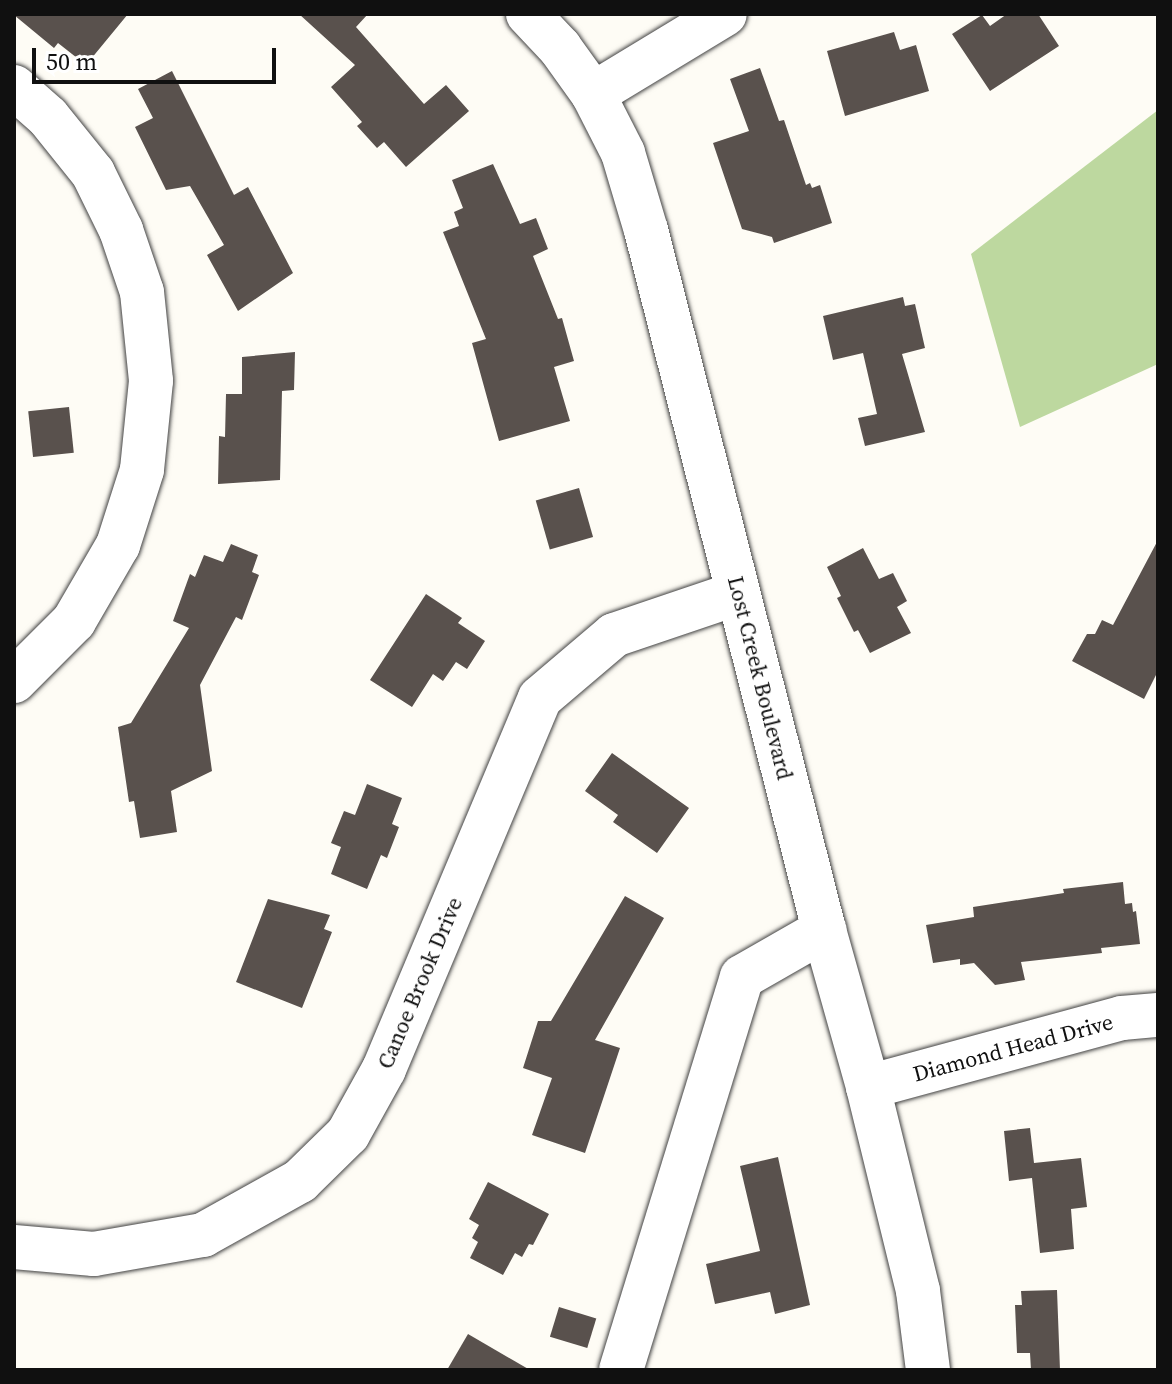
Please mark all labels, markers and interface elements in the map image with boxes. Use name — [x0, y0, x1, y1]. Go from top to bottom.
scale bar — [36, 32, 280, 82]
text: 50 m — [46, 45, 97, 78]
street label: Lost Creek Boulevard — [722, 573, 798, 783]
street label: Canoe Brook Drive — [372, 893, 468, 1073]
street label: Diamond Head Drive — [910, 1009, 1116, 1087]

